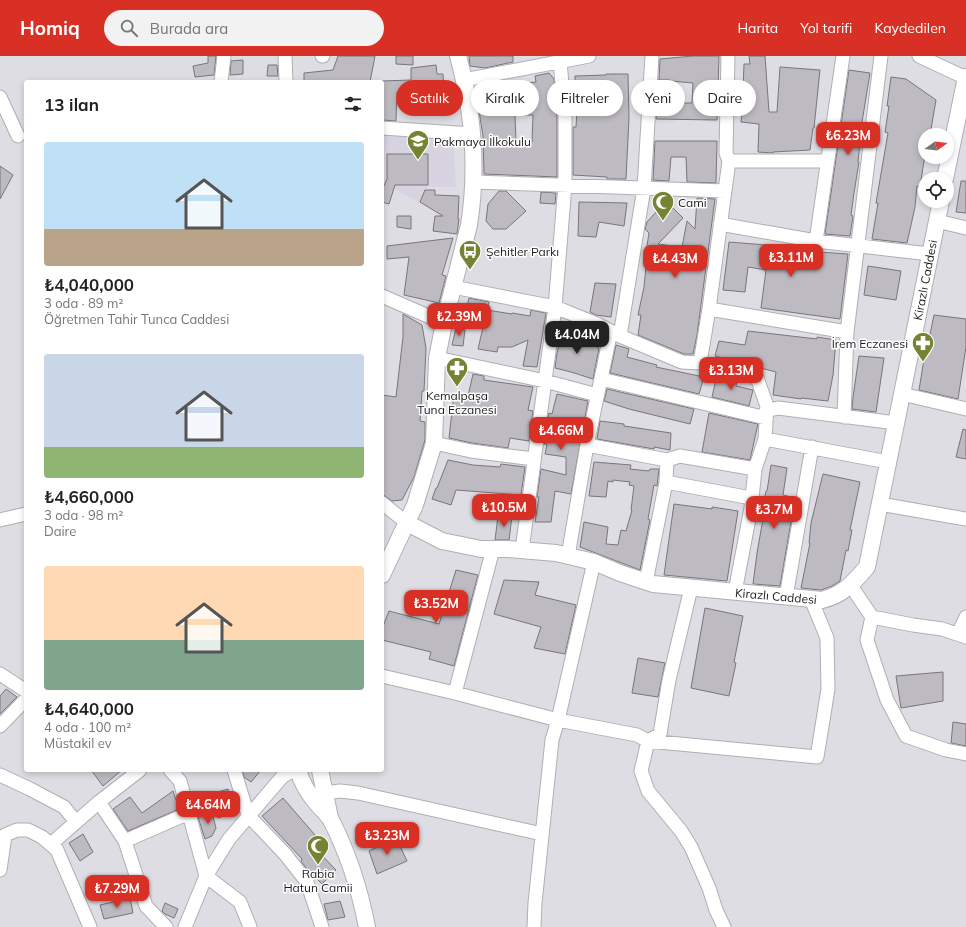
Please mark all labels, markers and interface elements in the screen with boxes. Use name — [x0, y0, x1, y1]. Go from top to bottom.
search box — [104, 10, 384, 46]
text: Homiq — [20, 16, 80, 40]
icon: search — [118, 17, 140, 39]
text: Burada ara — [150, 19, 228, 38]
text: Harita — [737, 19, 778, 37]
text: Yol tarifi — [800, 19, 852, 37]
text: Kaydedilen — [874, 19, 946, 37]
chip: Satılık — [396, 80, 463, 116]
chip: Kiralık — [471, 80, 539, 116]
chip: Filtreler — [547, 80, 623, 116]
chip: Yeni — [631, 80, 685, 116]
chip: Daire — [693, 80, 756, 116]
icon: filters — [342, 93, 364, 115]
text: 13 ilan — [44, 94, 99, 115]
pin: ₺6.23M — [815, 122, 881, 156]
text: ₺6.23M — [825, 127, 871, 143]
school or university icon: Pakmaya İlkokulu — [405, 128, 431, 161]
north arrow — [918, 128, 954, 164]
map controls — [918, 128, 954, 208]
place label: Pakmaya İlkokulu — [434, 134, 531, 149]
icon: home — [168, 168, 240, 240]
button: locate — [918, 172, 954, 208]
mosque icon: Cami — [650, 189, 676, 222]
place label: Cami — [678, 195, 707, 210]
bus stop icon: Şehitler Parkı — [457, 238, 483, 271]
street label: Kirazlı Caddesi — [910, 238, 940, 322]
place label: Şehitler Parkı — [486, 244, 559, 259]
pin: ₺3.11M — [758, 244, 824, 278]
pin: ₺4.43M — [642, 245, 708, 279]
text: ₺3.11M — [768, 249, 814, 265]
text: ₺4.43M — [652, 250, 698, 266]
text: ₺4,040,000 — [44, 274, 134, 295]
text: 3 oda · 89 m² — [44, 295, 123, 311]
pin: ₺2.39M — [426, 303, 492, 337]
text: ₺2.39M — [436, 308, 482, 324]
text: Öğretmen Tahir Tunca Caddesi — [44, 311, 229, 327]
pin: ₺4.04M — [544, 321, 610, 355]
text: ₺4.04M — [554, 326, 600, 342]
pharmacy icon: İrem Eczanesi — [910, 330, 936, 363]
place label: İrem Eczanesi — [832, 336, 908, 351]
pharmacy icon: Kemalpaşa Tuna Eczanesi — [444, 355, 470, 388]
pin: ₺3.13M — [698, 357, 764, 391]
text: ₺3.13M — [708, 362, 754, 378]
icon: home — [168, 380, 240, 452]
place label: Kemalpaşa Tuna Eczanesi — [417, 388, 497, 417]
pin: ₺4.66M — [528, 417, 594, 451]
text: ₺4.66M — [538, 422, 584, 438]
text: ₺4,660,000 — [44, 486, 134, 507]
pin: ₺10.5M — [471, 494, 537, 528]
pin: ₺3.7M — [746, 496, 802, 530]
text: ₺10.5M — [481, 499, 527, 515]
text: ₺3.7M — [755, 501, 793, 517]
text: 3 oda · 98 m² — [44, 507, 123, 523]
text: Daire — [44, 523, 76, 539]
street label: Kirazlı Caddesi — [735, 585, 817, 607]
pin: ₺3.52M — [403, 590, 469, 624]
icon: home — [168, 592, 240, 664]
text: ₺3.52M — [413, 595, 459, 611]
text: ₺4,640,000 — [44, 698, 134, 719]
text: 4 oda · 100 m² — [44, 719, 131, 735]
text: Müstakil ev — [44, 735, 112, 751]
pin: ₺4.64M — [175, 791, 241, 825]
text: ₺4.64M — [185, 796, 231, 812]
pin: ₺3.23M — [354, 822, 420, 856]
text: ₺3.23M — [364, 827, 410, 843]
mosque icon: Rabia Hatun Camii — [305, 833, 331, 866]
place label: Rabia Hatun Camii — [283, 866, 353, 895]
pin: ₺7.29M — [84, 875, 150, 909]
text: ₺7.29M — [94, 880, 140, 896]

